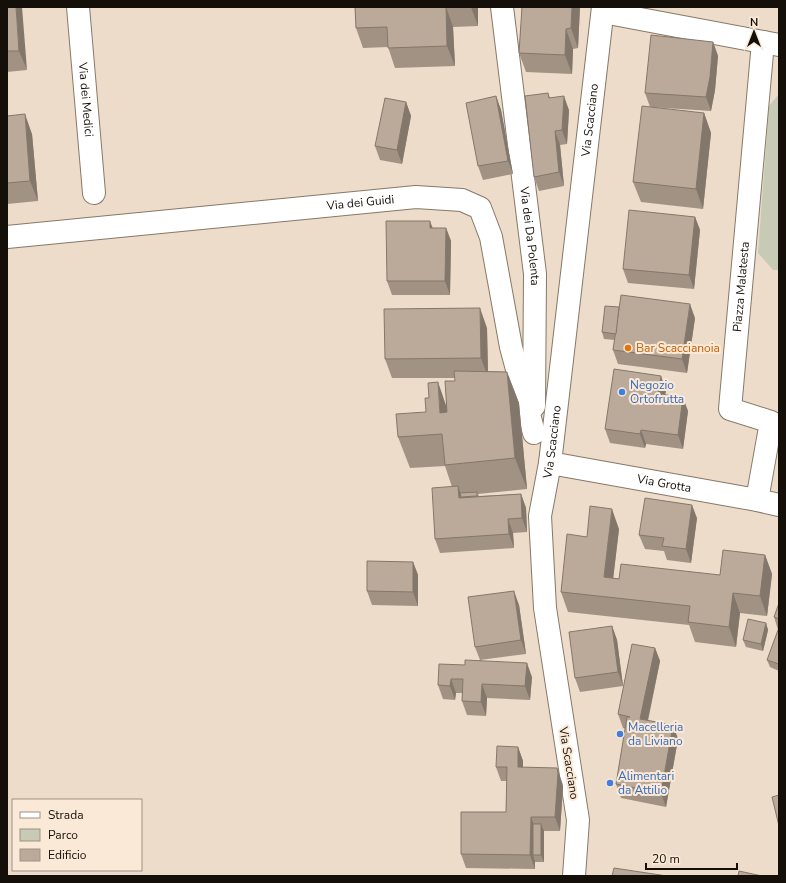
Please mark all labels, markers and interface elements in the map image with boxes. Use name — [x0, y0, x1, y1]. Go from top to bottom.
north arrow — [734, 12, 774, 52]
text: N — [750, 15, 758, 30]
street label: Via dei Medici — [75, 61, 97, 138]
street label: Via Scacciano — [578, 82, 602, 159]
street label: Via dei Da Polenta — [516, 185, 543, 286]
street label: Via dei Guidi — [325, 191, 395, 214]
street label: Piazza Malatesta — [729, 241, 753, 333]
place label: Bar Scaccianoia — [636, 340, 720, 356]
marker: Bar Scaccianoia — [623, 343, 633, 353]
place label: Negozio Ortofrutta — [630, 377, 684, 407]
marker: Negozio Ortofrutta — [617, 387, 627, 397]
street label: Via Scacciano — [539, 404, 565, 481]
street label: Via Grotta — [635, 471, 693, 496]
place label: Macelleria da Liviano — [628, 719, 683, 749]
street label: Via Scacciano — [555, 725, 583, 801]
marker: Macelleria da Liviano — [615, 729, 625, 739]
place label: Alimentari da Attilio — [618, 768, 674, 798]
marker: Alimentari da Attilio — [605, 778, 615, 788]
legend — [12, 799, 142, 871]
text: Strada — [48, 807, 84, 823]
text: Parco — [48, 827, 78, 843]
scale bar — [646, 845, 737, 871]
text: Edificio — [48, 847, 87, 863]
text: 20 m — [652, 851, 680, 867]

